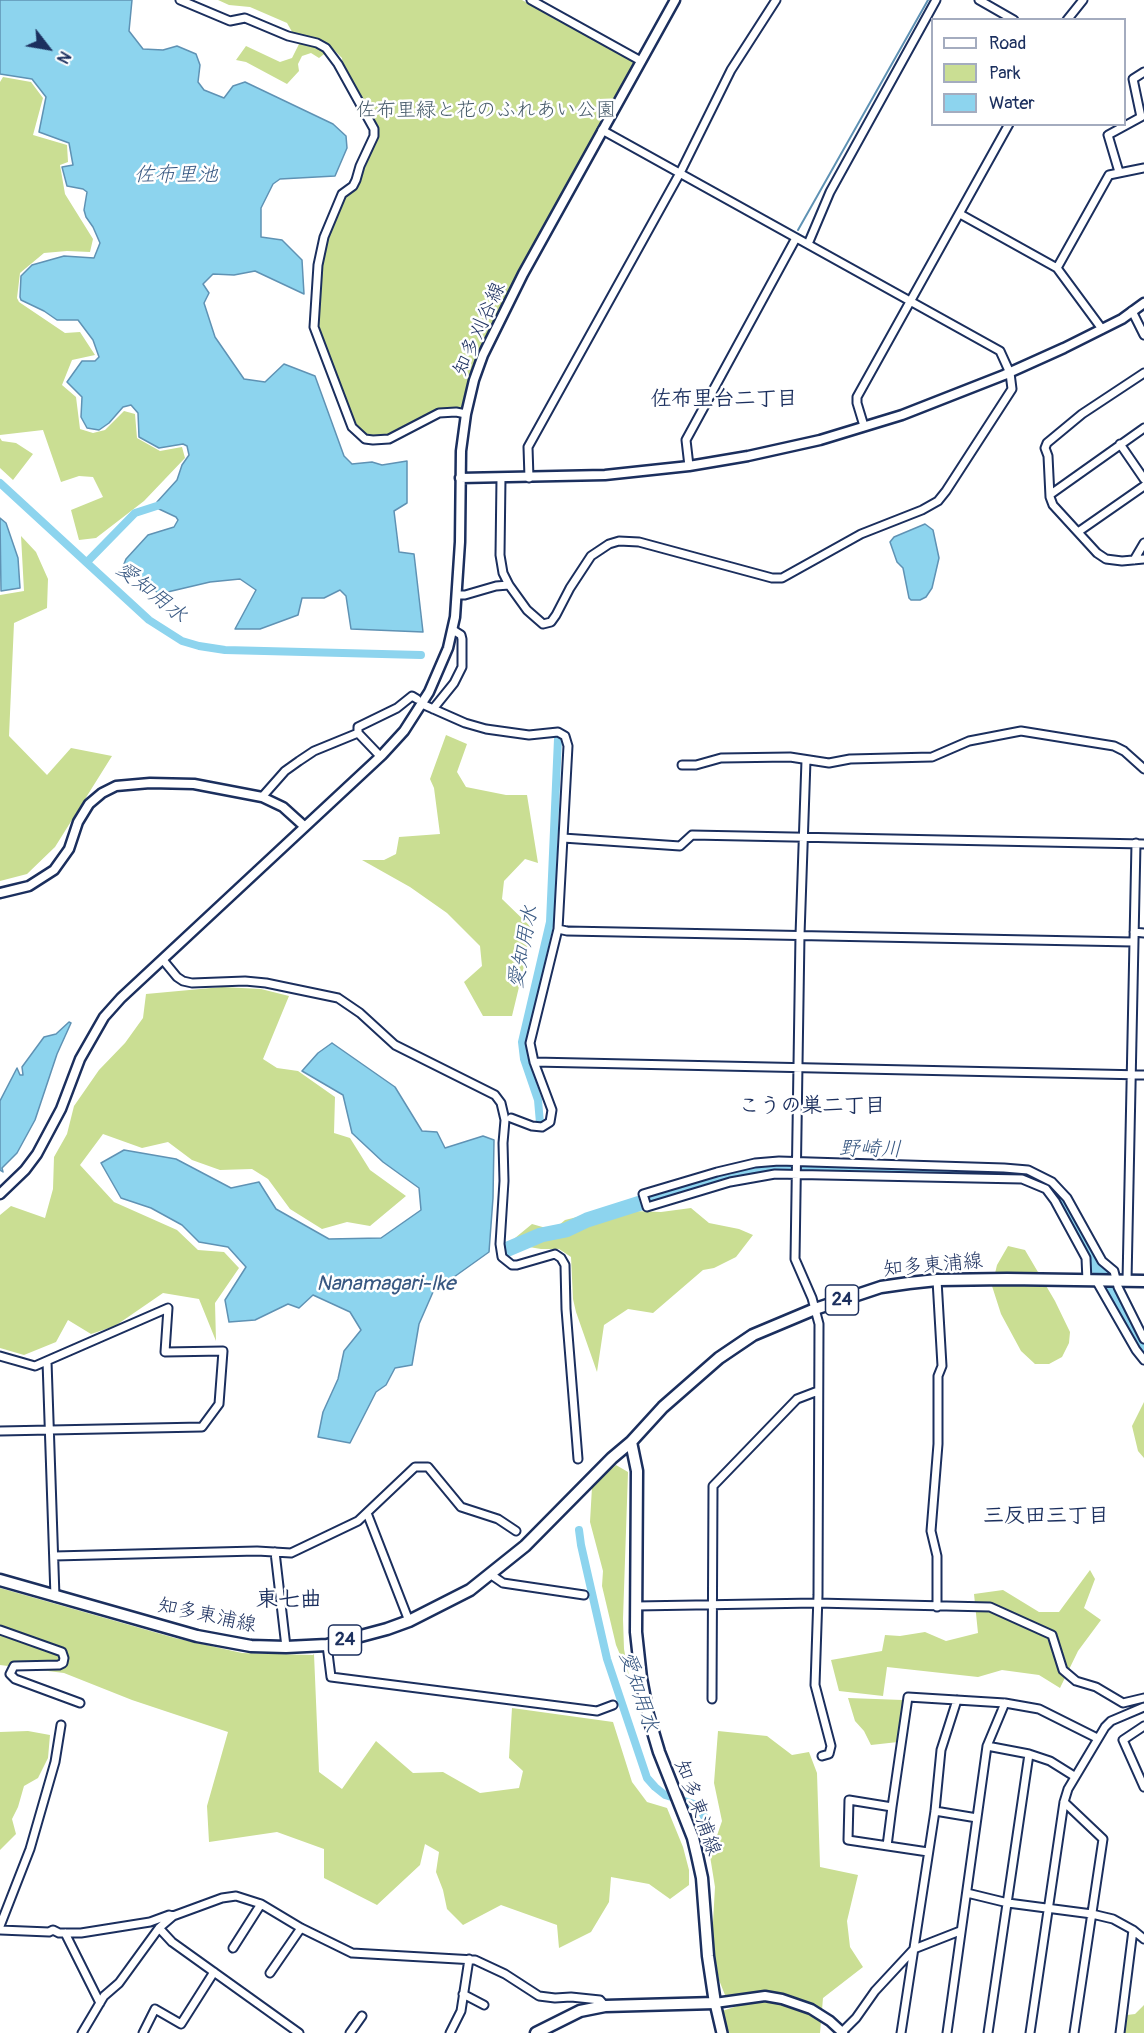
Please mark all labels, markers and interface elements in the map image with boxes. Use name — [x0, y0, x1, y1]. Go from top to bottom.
north arrow — [18, 18, 78, 78]
legend — [931, 18, 1126, 126]
text: Road — [989, 32, 1026, 55]
text: N — [52, 47, 75, 67]
text: Park — [989, 62, 1021, 85]
text: Water — [989, 92, 1035, 115]
park label: 佐布里緑と花のふれあい公園 — [356, 99, 616, 123]
water label: 佐布里池 — [134, 163, 218, 189]
street label: 知多刈谷線 — [449, 278, 511, 380]
district label: 佐布里台二丁目 — [651, 387, 797, 413]
water label: 愛知用水 — [110, 557, 192, 629]
water label: 愛知用水 — [504, 903, 544, 991]
district label: こうの巣二丁目 — [739, 1094, 885, 1120]
water label: 野崎川 — [838, 1137, 902, 1163]
street label: 知多東浦線 — [882, 1250, 984, 1282]
water label: Nanamagari-Ike — [317, 1272, 455, 1298]
road number: 24 — [826, 1285, 858, 1315]
district label: 三反田三丁目 — [983, 1504, 1109, 1530]
district label: 東七曲 — [256, 1587, 322, 1613]
street label: 知多東浦線 — [156, 1594, 258, 1638]
road number: 24 — [328, 1625, 362, 1655]
water label: 愛知用水 — [613, 1648, 663, 1736]
street label: 知多東浦線 — [669, 1757, 725, 1859]

